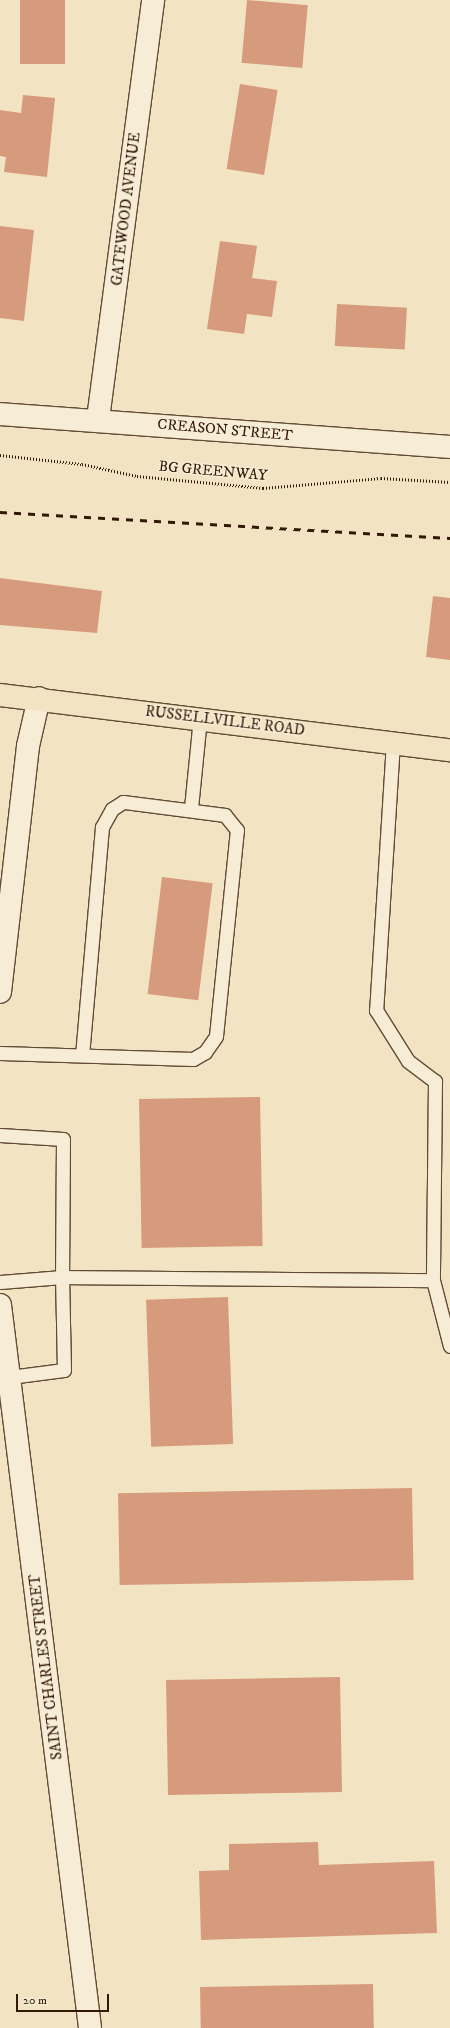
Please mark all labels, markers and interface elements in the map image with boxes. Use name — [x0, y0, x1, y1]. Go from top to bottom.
street label: GATEWOOD AVENUE — [108, 131, 144, 287]
street label: CREASON STREET — [157, 415, 293, 445]
street label: BG GREENWAY — [158, 457, 268, 485]
street label: RUSSELLVILLE ROAD — [144, 702, 306, 740]
street label: SAINT CHARLES STREET — [26, 1573, 66, 1761]
scale bar — [18, 1986, 111, 2012]
text: 20 m — [23, 1993, 47, 2008]

